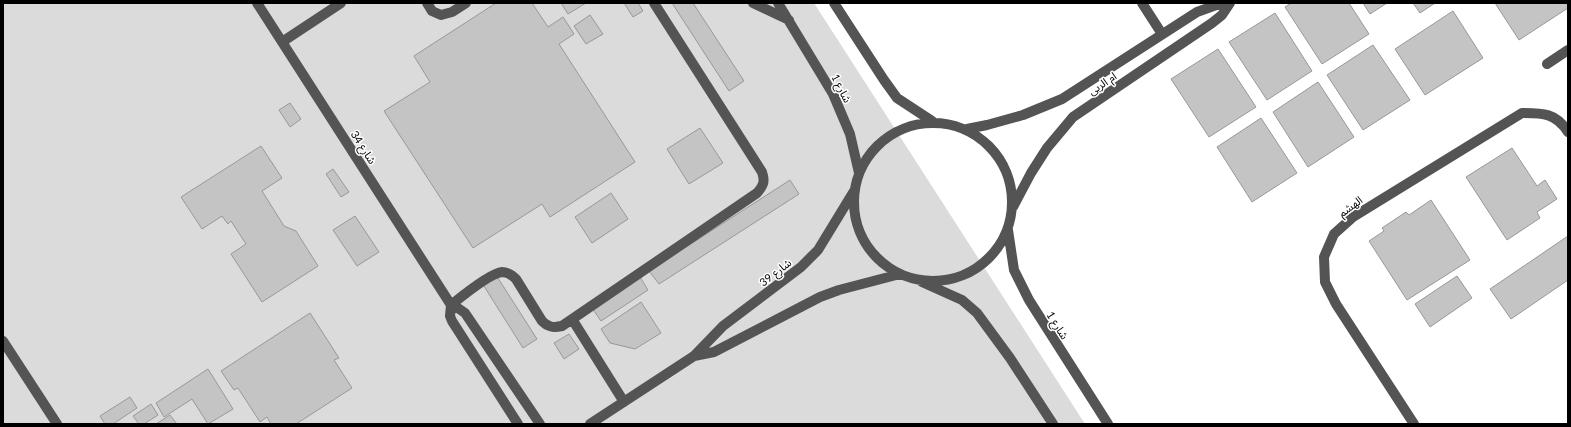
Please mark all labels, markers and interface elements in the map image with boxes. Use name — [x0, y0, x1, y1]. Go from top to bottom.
street label: ام الربى — [1085, 69, 1120, 99]
street label: شارع 1 — [827, 71, 855, 106]
street label: شارع 34 — [347, 128, 380, 167]
street label: الهشم — [1335, 193, 1366, 222]
street label: شارع 39 — [756, 255, 795, 290]
street label: شارع 1 — [1043, 309, 1072, 343]

